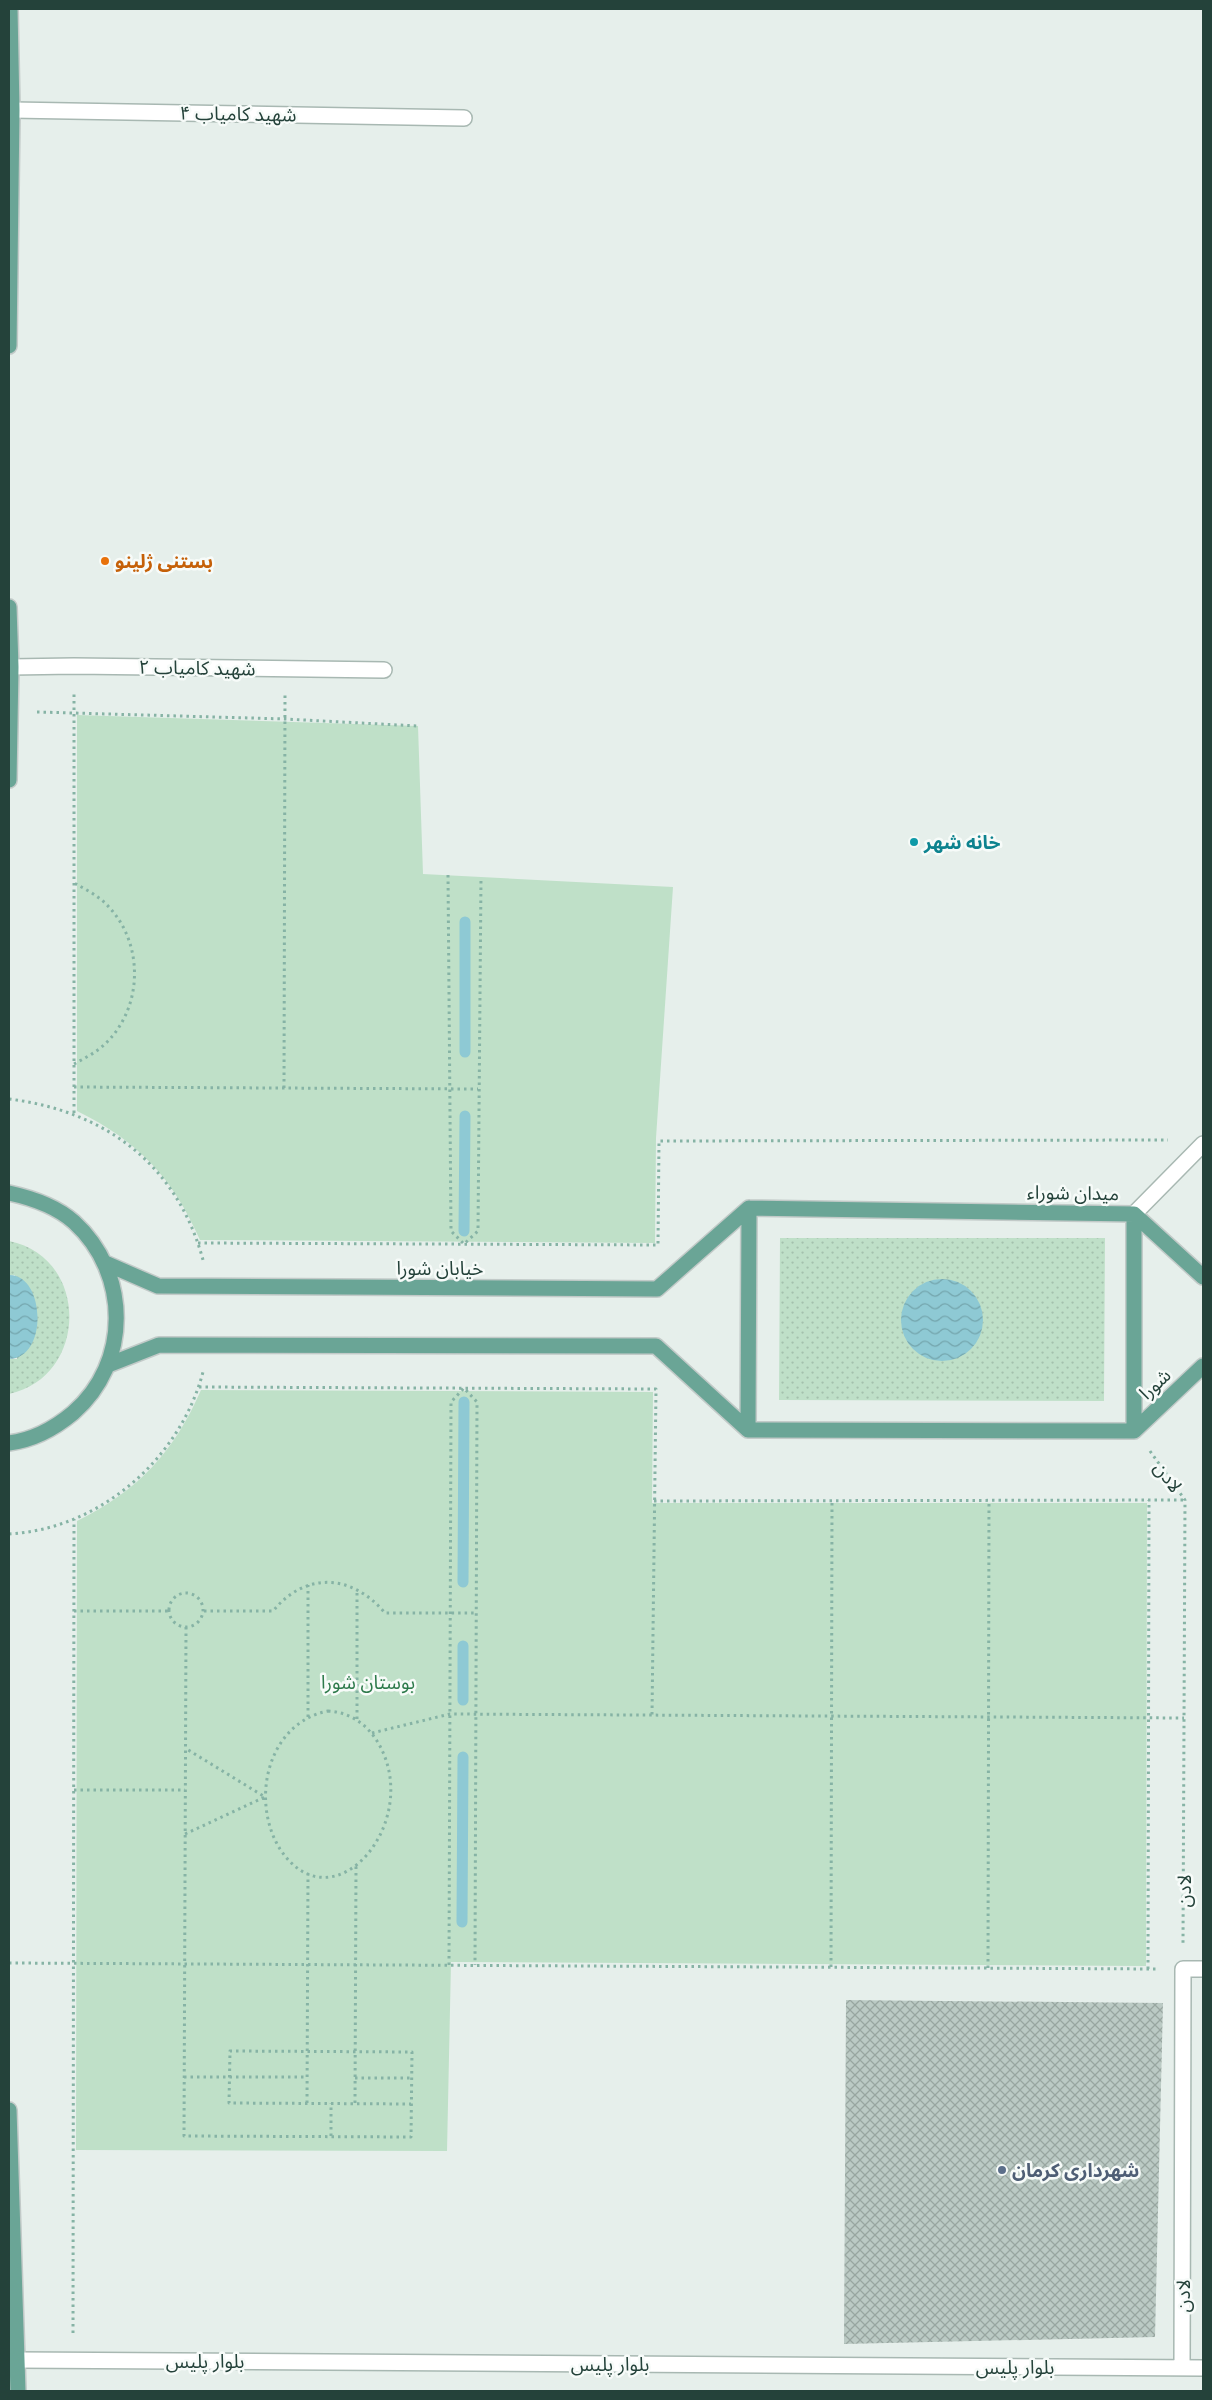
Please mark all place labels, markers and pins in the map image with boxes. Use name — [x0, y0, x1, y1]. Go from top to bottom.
place label: بستنی ژلینو — [115, 550, 213, 573]
marker: بستنی ژلینو — [99, 555, 111, 567]
place label: خانه شهر — [923, 831, 1001, 854]
marker: خانه شهر — [908, 836, 920, 848]
place label: شهرداری کرمان — [1012, 2159, 1139, 2182]
marker: شهرداری کرمان — [996, 2164, 1008, 2176]

